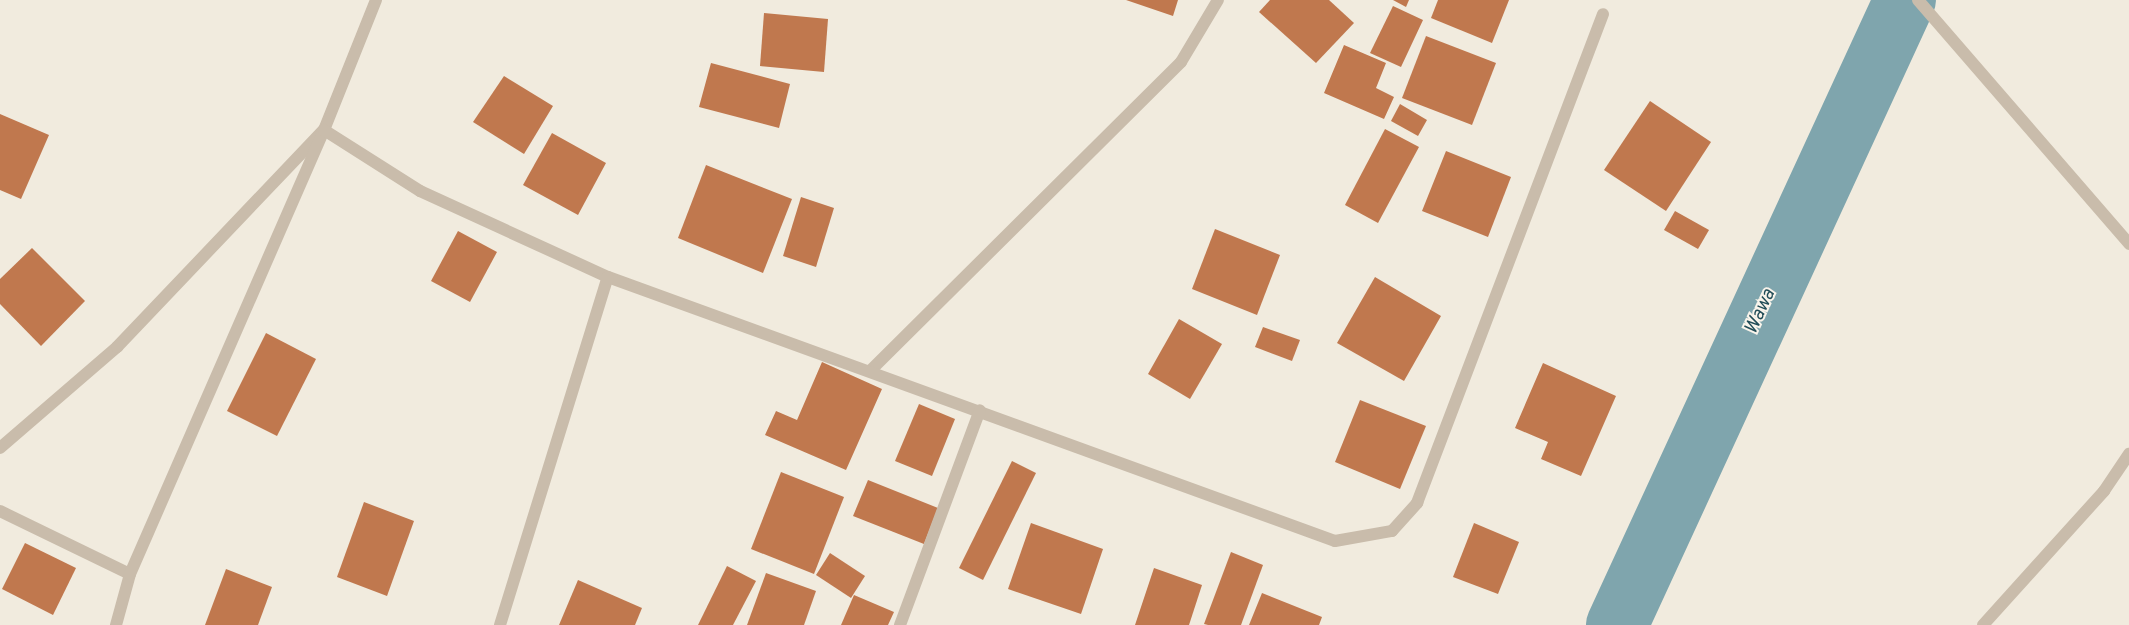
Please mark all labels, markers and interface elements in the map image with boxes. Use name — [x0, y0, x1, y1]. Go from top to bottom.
water label: Wawa — [1741, 286, 1781, 338]

